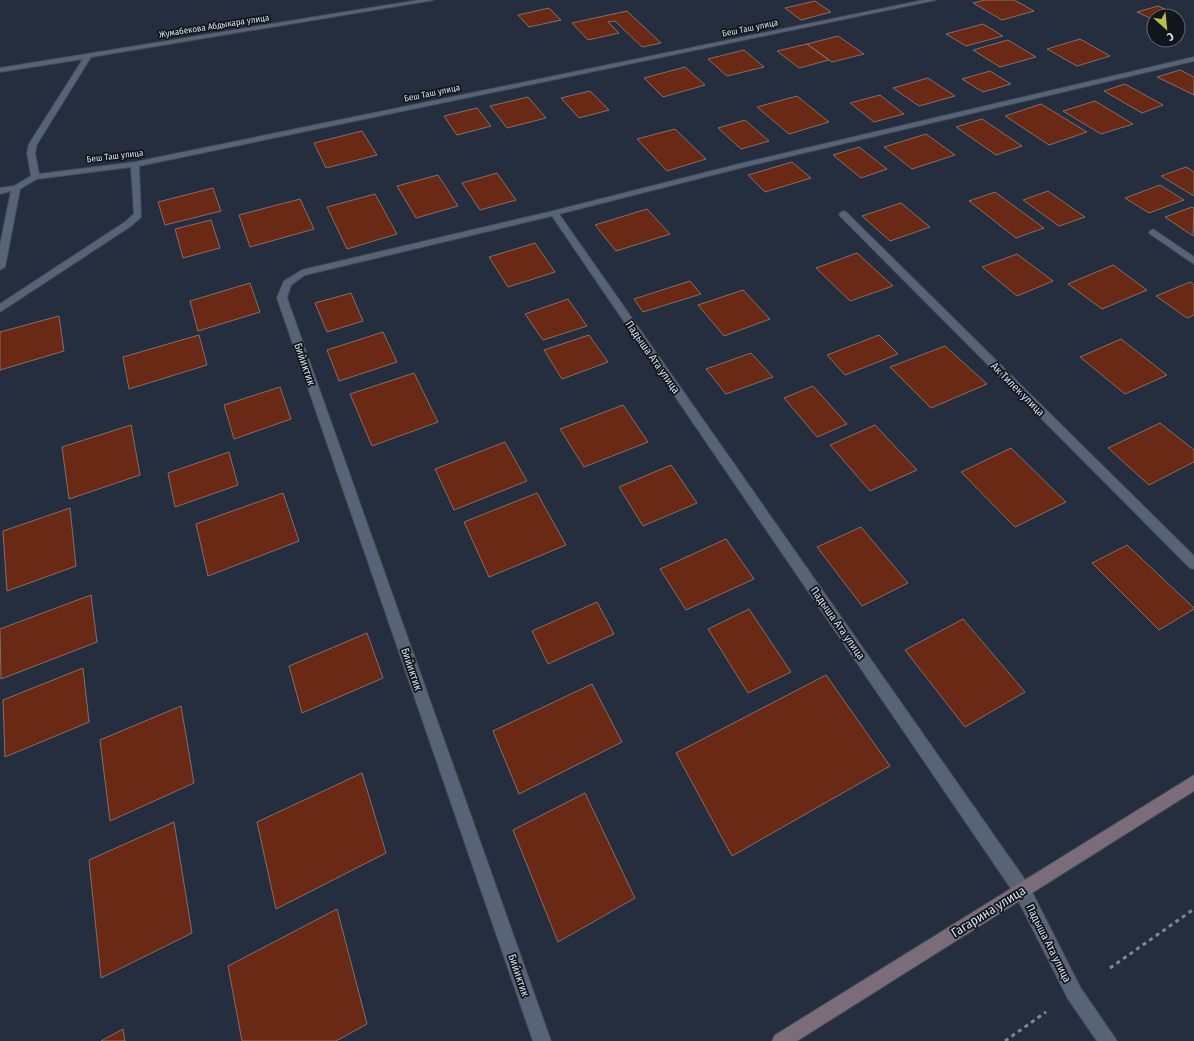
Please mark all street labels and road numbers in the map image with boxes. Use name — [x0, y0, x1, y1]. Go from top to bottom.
street label: Жумабекова Абдыкара улица — [158, 12, 270, 40]
street label: Беш Таш улица — [721, 17, 779, 39]
street label: Беш Таш улица — [403, 82, 461, 104]
street label: Беш Таш улица — [86, 147, 144, 164]
street label: Падыша Ата улица — [623, 318, 683, 396]
street label: Бийиктик — [291, 341, 318, 388]
street label: Ак Тилек улица — [988, 360, 1047, 419]
street label: Падыша Ата улица — [808, 584, 868, 662]
street label: Бийиктик — [398, 646, 425, 693]
street label: Гагарина улица — [948, 883, 1028, 940]
street label: Падыша Ата улица — [1023, 902, 1074, 984]
street label: Бийиктик — [505, 952, 532, 999]

